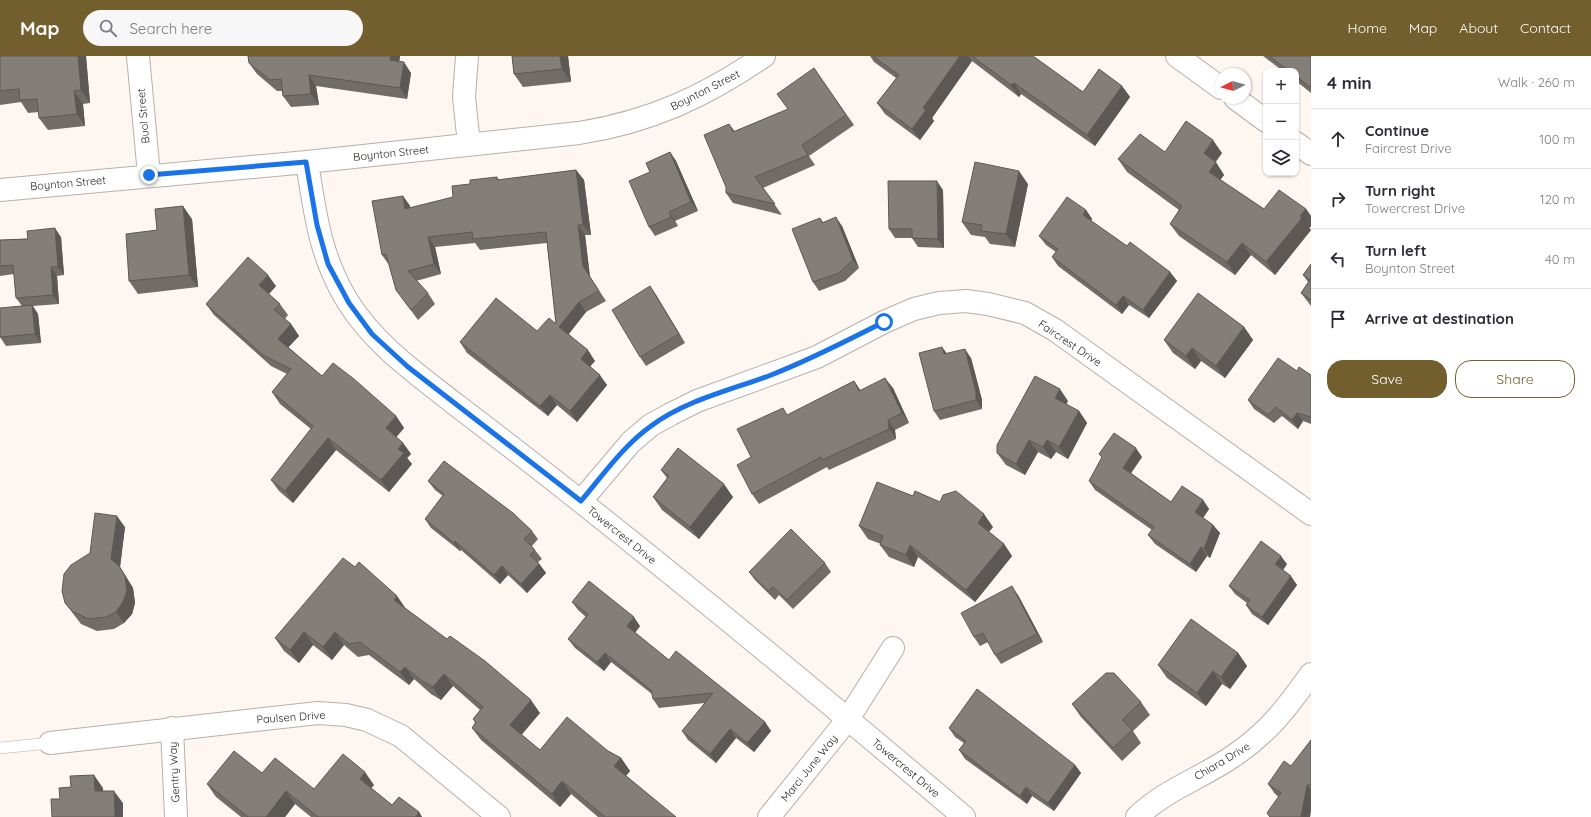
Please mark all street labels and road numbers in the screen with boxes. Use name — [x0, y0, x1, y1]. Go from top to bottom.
street label: Boynton Street — [668, 66, 742, 114]
street label: Buol Street — [134, 87, 152, 144]
street label: Boynton Street — [352, 142, 430, 164]
street label: Boynton Street — [29, 173, 107, 193]
street label: Faircrest Drive — [1036, 317, 1104, 369]
street label: Towercrest Drive — [585, 503, 659, 567]
street label: Paulsen Drive — [256, 708, 326, 726]
street label: Marci June Way — [778, 732, 840, 804]
street label: Towercrest Drive — [869, 735, 943, 801]
street label: Chiara Drive — [1192, 739, 1252, 783]
street label: Gentry Way — [165, 741, 183, 803]

